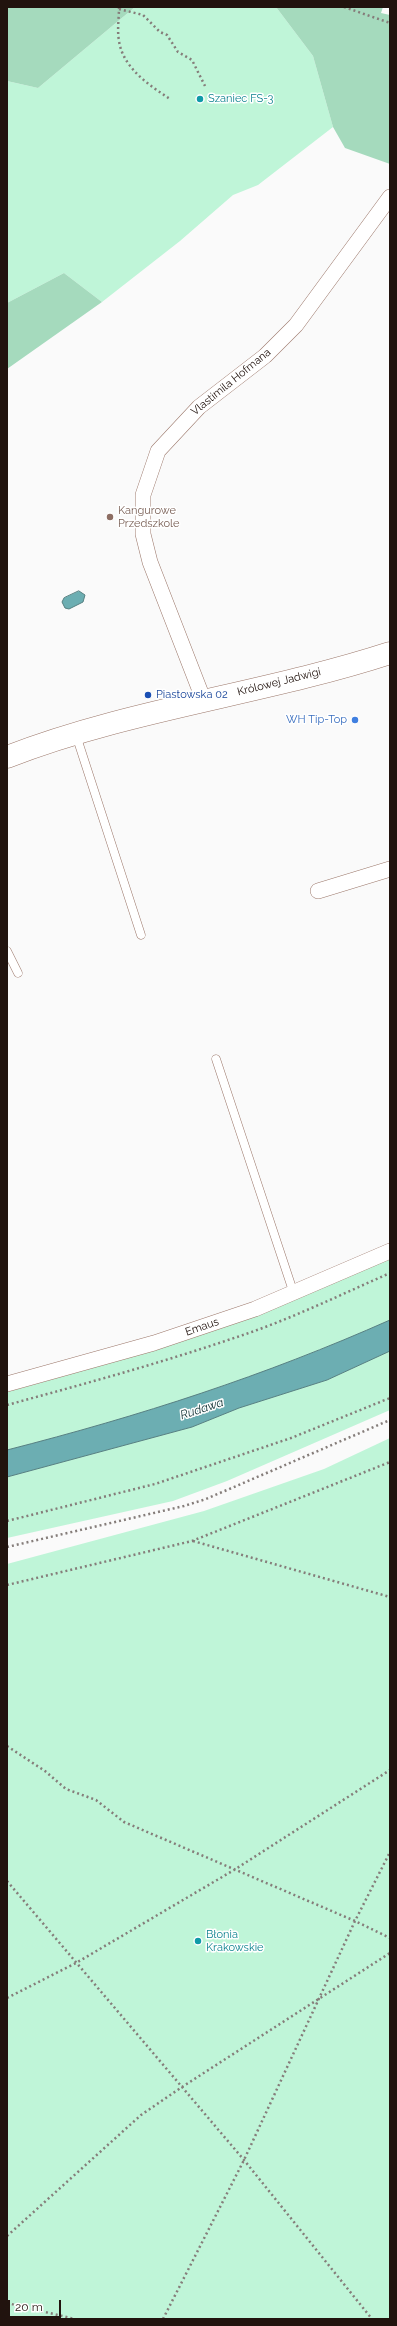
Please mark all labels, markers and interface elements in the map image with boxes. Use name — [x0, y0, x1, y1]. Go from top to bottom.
place label: Szaniec FS-3 — [208, 92, 273, 106]
marker: Szaniec FS-3 — [195, 94, 205, 104]
street label: Vlastimila Hofmana — [188, 346, 274, 418]
place label: Kangurowe Przedszkole — [118, 504, 180, 530]
marker: Kangurowe Przedszkole — [105, 512, 115, 522]
street label: Królowej Jadwigi — [236, 665, 322, 699]
place label: Piastowska 02 — [156, 688, 228, 702]
marker: Piastowska 02 — [143, 690, 153, 700]
place label: WH Tip-Top — [286, 713, 347, 727]
marker: WH Tip-Top — [350, 715, 360, 725]
street label: Emaus — [183, 1315, 221, 1339]
water label: Rudawa — [178, 1395, 226, 1423]
place label: Błonia Krakowskie — [206, 1928, 264, 1954]
marker: Błonia Krakowskie — [193, 1936, 203, 1946]
scale bar — [10, 2292, 63, 2318]
text: 20 m — [15, 2300, 43, 2314]

